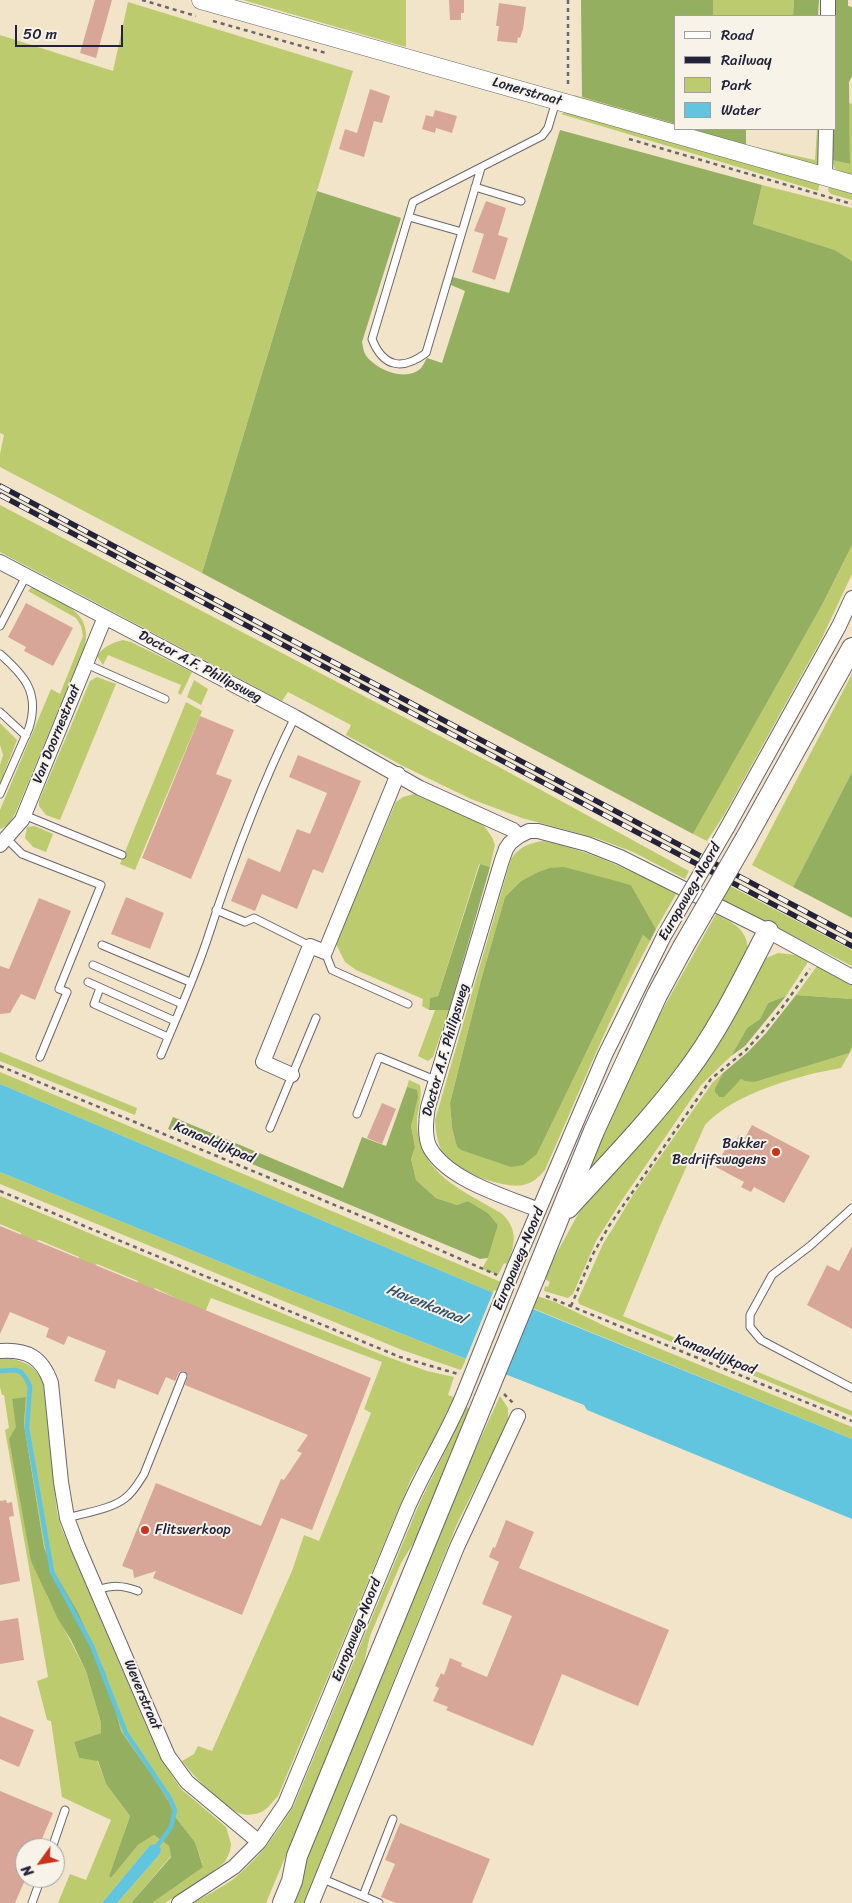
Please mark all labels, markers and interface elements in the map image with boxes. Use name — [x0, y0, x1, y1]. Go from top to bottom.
scale bar — [18, 15, 125, 47]
legend — [674, 15, 837, 130]
text: 50 m — [23, 21, 57, 47]
text: Road — [721, 22, 753, 48]
text: Railway — [721, 47, 772, 73]
text: Park — [721, 72, 752, 98]
street label: Lonerstraat — [490, 74, 564, 110]
text: Water — [721, 97, 761, 123]
street label: Doctor A.F. Philipsweg — [135, 627, 265, 707]
street label: Van Doornestraat — [29, 682, 85, 786]
street label: Europaweg-Noord — [655, 840, 725, 944]
street label: Doctor A.F. Philipsweg — [419, 982, 473, 1118]
street label: Kanaaldijkpad — [171, 1118, 257, 1168]
place label: Bakker Bedrijfswagens — [672, 1136, 766, 1168]
marker: Bakker Bedrijfswagens — [770, 1146, 782, 1158]
street label: Europaweg-Noord — [490, 1205, 548, 1313]
water label: Havenkanaal — [384, 1281, 468, 1329]
street label: Kanaaldijkpad — [672, 1331, 758, 1379]
place label: Flitsverkoop — [155, 1522, 231, 1538]
marker: Flitsverkoop — [139, 1524, 151, 1536]
street label: Europaweg-Noord — [329, 1576, 385, 1684]
street label: Weverstraat — [120, 1657, 164, 1733]
north arrow — [15, 1838, 65, 1888]
text: N — [15, 1860, 41, 1881]

